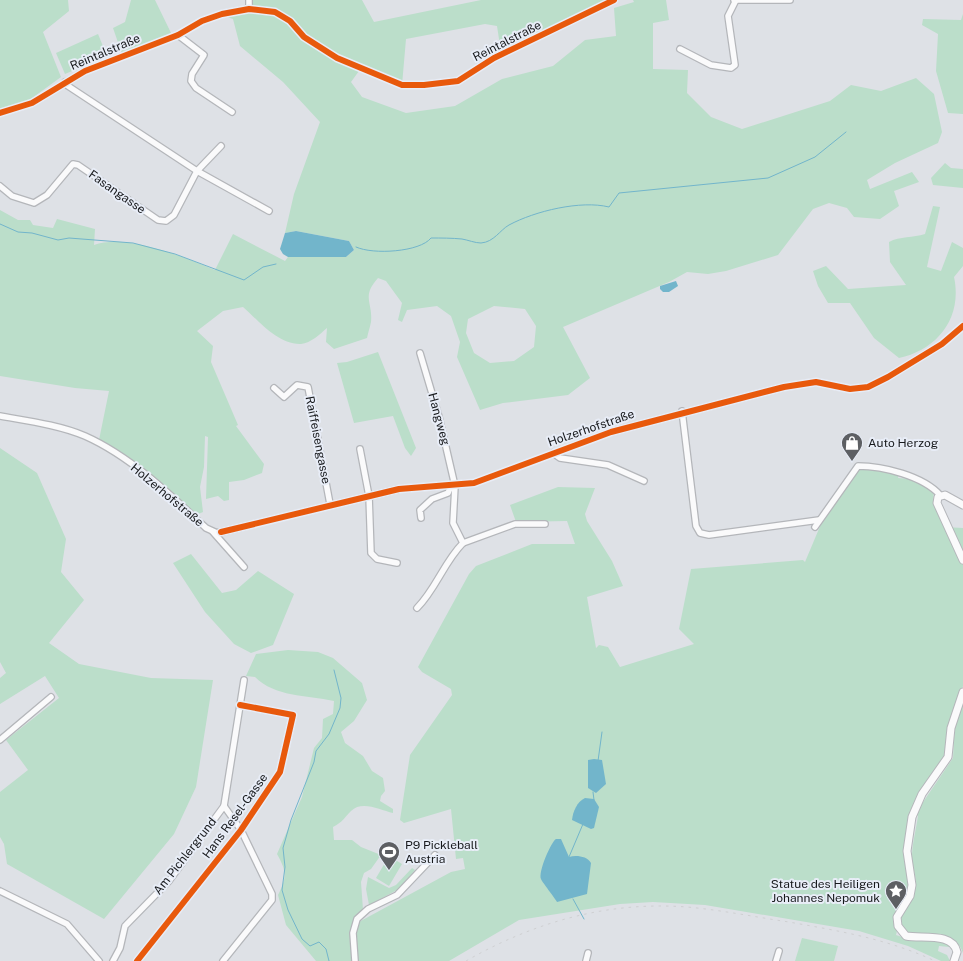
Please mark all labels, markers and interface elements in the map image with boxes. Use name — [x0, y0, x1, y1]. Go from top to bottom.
street label: Reintalstraße — [471, 18, 544, 64]
street label: Reintalstraße — [68, 31, 142, 73]
street label: Fasangasse — [86, 167, 148, 217]
street label: Hangweg — [425, 391, 453, 447]
street label: Raiffeisengasse — [303, 395, 333, 485]
street label: Holzerhofstraße — [546, 407, 636, 449]
shop icon: Auto Herzog — [840, 431, 864, 462]
place label: Auto Herzog — [868, 436, 938, 450]
street label: Holzerhofstraße — [128, 461, 206, 530]
street label: Hans Resel-Gasse — [200, 771, 271, 861]
street label: Am Pichlergrund — [151, 815, 219, 897]
place label: P9 Pickleball Austria — [405, 838, 478, 866]
sports icon: P9 Pickleball Austria — [377, 840, 401, 871]
place label: Statue des Heiligen Johannes Nepomuk — [771, 877, 880, 905]
place icon: Statue des Heiligen Johannes Nepomuk — [884, 879, 908, 910]

